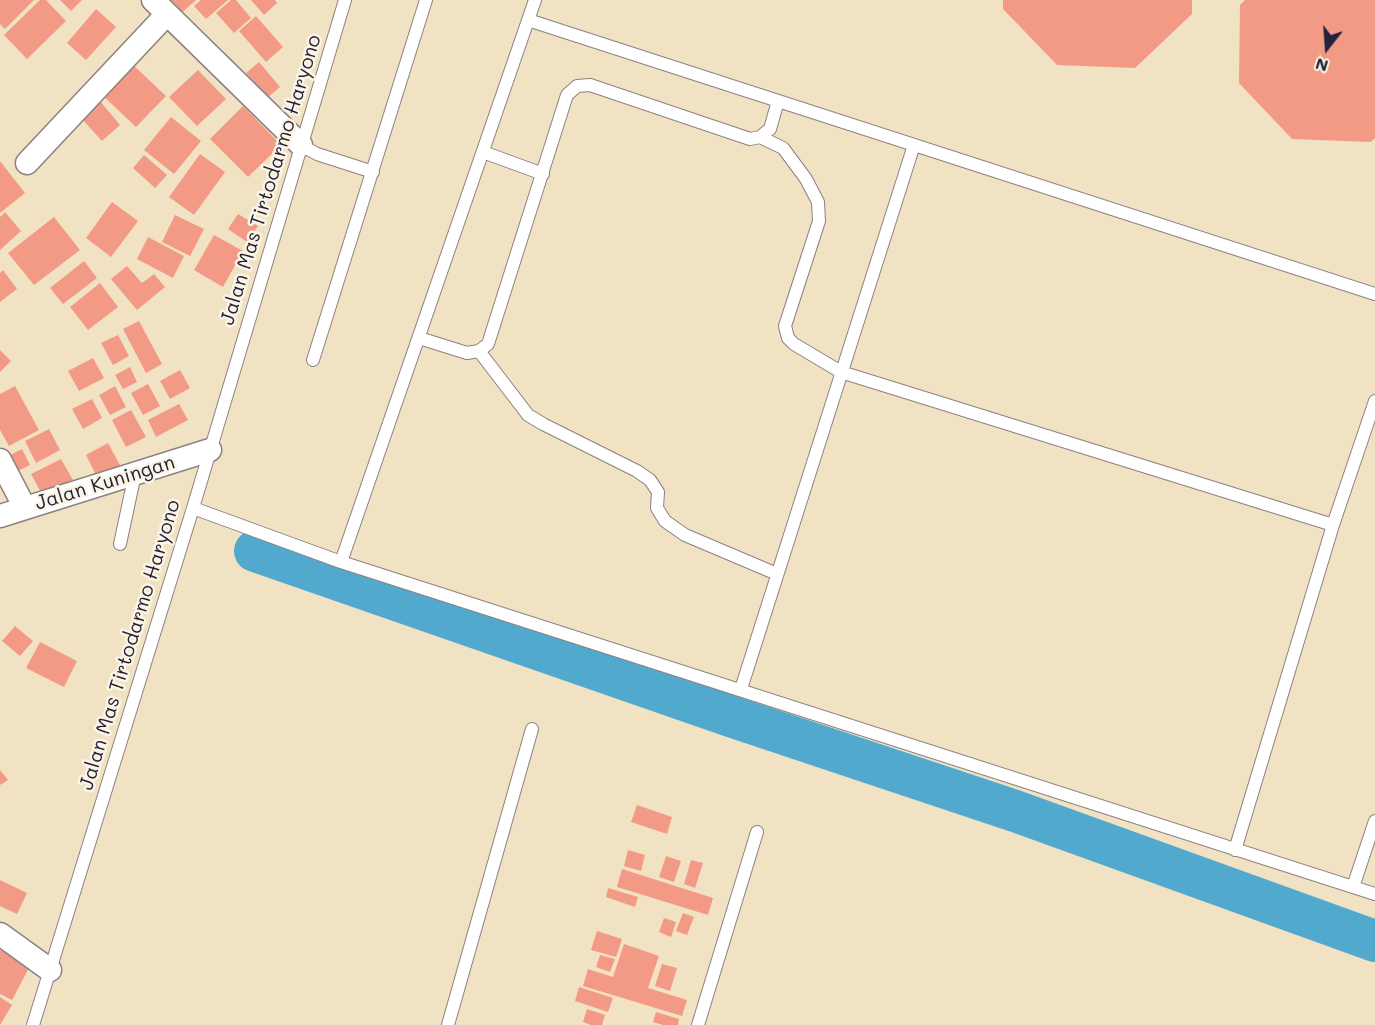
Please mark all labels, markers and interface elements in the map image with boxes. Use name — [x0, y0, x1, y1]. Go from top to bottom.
north arrow — [1297, 18, 1357, 78]
street label: Jalan Mas Tirtodarmo Haryono — [215, 32, 327, 328]
text: N — [1313, 54, 1330, 78]
street label: Jalan Kuningan — [32, 450, 178, 516]
street label: Jalan Mas Tirtodarmo Haryono — [74, 497, 186, 793]

